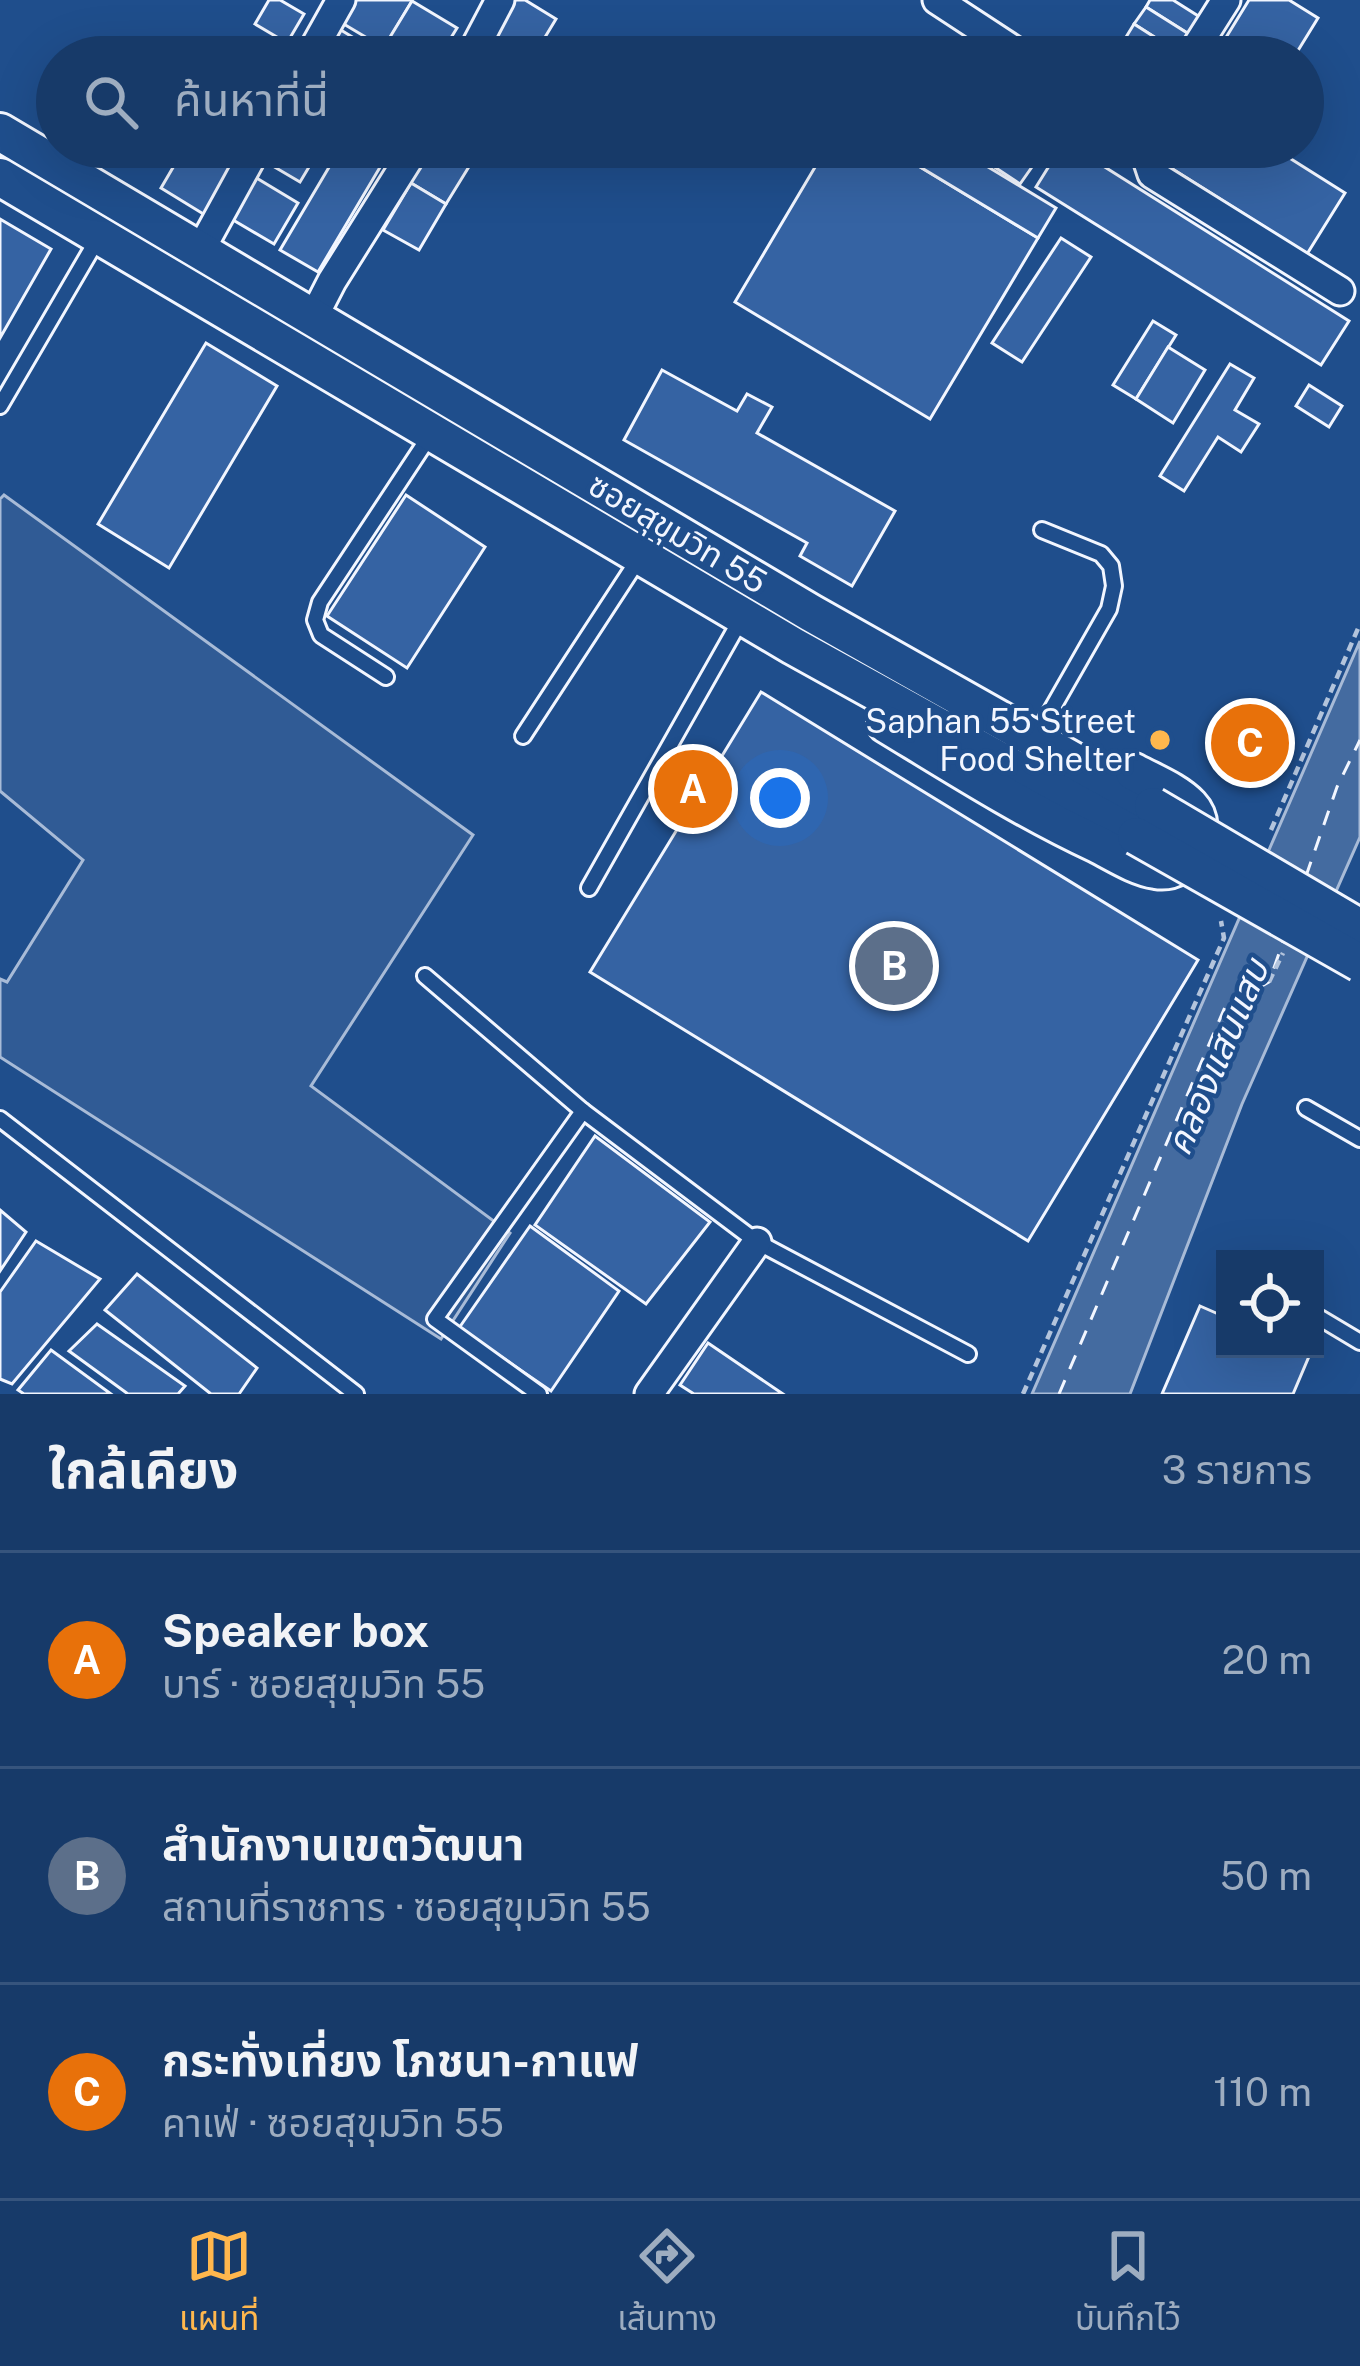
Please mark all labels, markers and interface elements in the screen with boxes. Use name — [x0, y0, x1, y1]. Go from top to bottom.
search box — [36, 36, 1324, 168]
icon: search — [78, 69, 144, 135]
text: ค้นหาที่นี่ — [174, 73, 329, 126]
street label: ซอยสุขุมวิท 55 — [581, 465, 774, 603]
pin: C — [1211, 698, 1289, 788]
place label: Saphan 55 Street Food Shelter — [865, 702, 1136, 778]
marker: Saphan 55 Street Food Shelter — [1147, 727, 1173, 753]
pin: A — [654, 744, 732, 834]
your location — [750, 768, 810, 828]
pin: B — [855, 921, 933, 1011]
water label: คลองแสนแสบ — [1157, 951, 1278, 1161]
map controls — [1216, 1250, 1324, 1358]
button: locate — [1216, 1250, 1324, 1358]
text: ใกล้เคียง — [48, 1440, 238, 1499]
text: 3 รายการ — [1162, 1447, 1312, 1493]
text: Speaker box — [162, 1604, 429, 1657]
text: A — [73, 1637, 101, 1683]
text: 20 m — [1222, 1637, 1312, 1683]
text: บาร์ · ซอยสุขุมวิท 55 — [162, 1661, 485, 1707]
text: สำนักงานเขตวัฒนา — [162, 1817, 524, 1870]
text: B — [74, 1853, 100, 1899]
text: 50 m — [1220, 1853, 1312, 1899]
text: สถานที่ราชการ · ซอยสุขุมวิท 55 — [162, 1884, 651, 1930]
text: กระทั่งเที่ยง โภชนา-กาแฟ — [162, 2033, 638, 2086]
text: C — [73, 2069, 101, 2115]
text: 110 m — [1213, 2069, 1312, 2115]
text: คาเฟ่ · ซอยสุขุมวิท 55 — [162, 2100, 504, 2146]
tab: แผนที่ — [179, 2223, 259, 2345]
tab: เส้นทาง — [617, 2223, 717, 2345]
tab: บันทึกไว้ — [1075, 2223, 1181, 2345]

